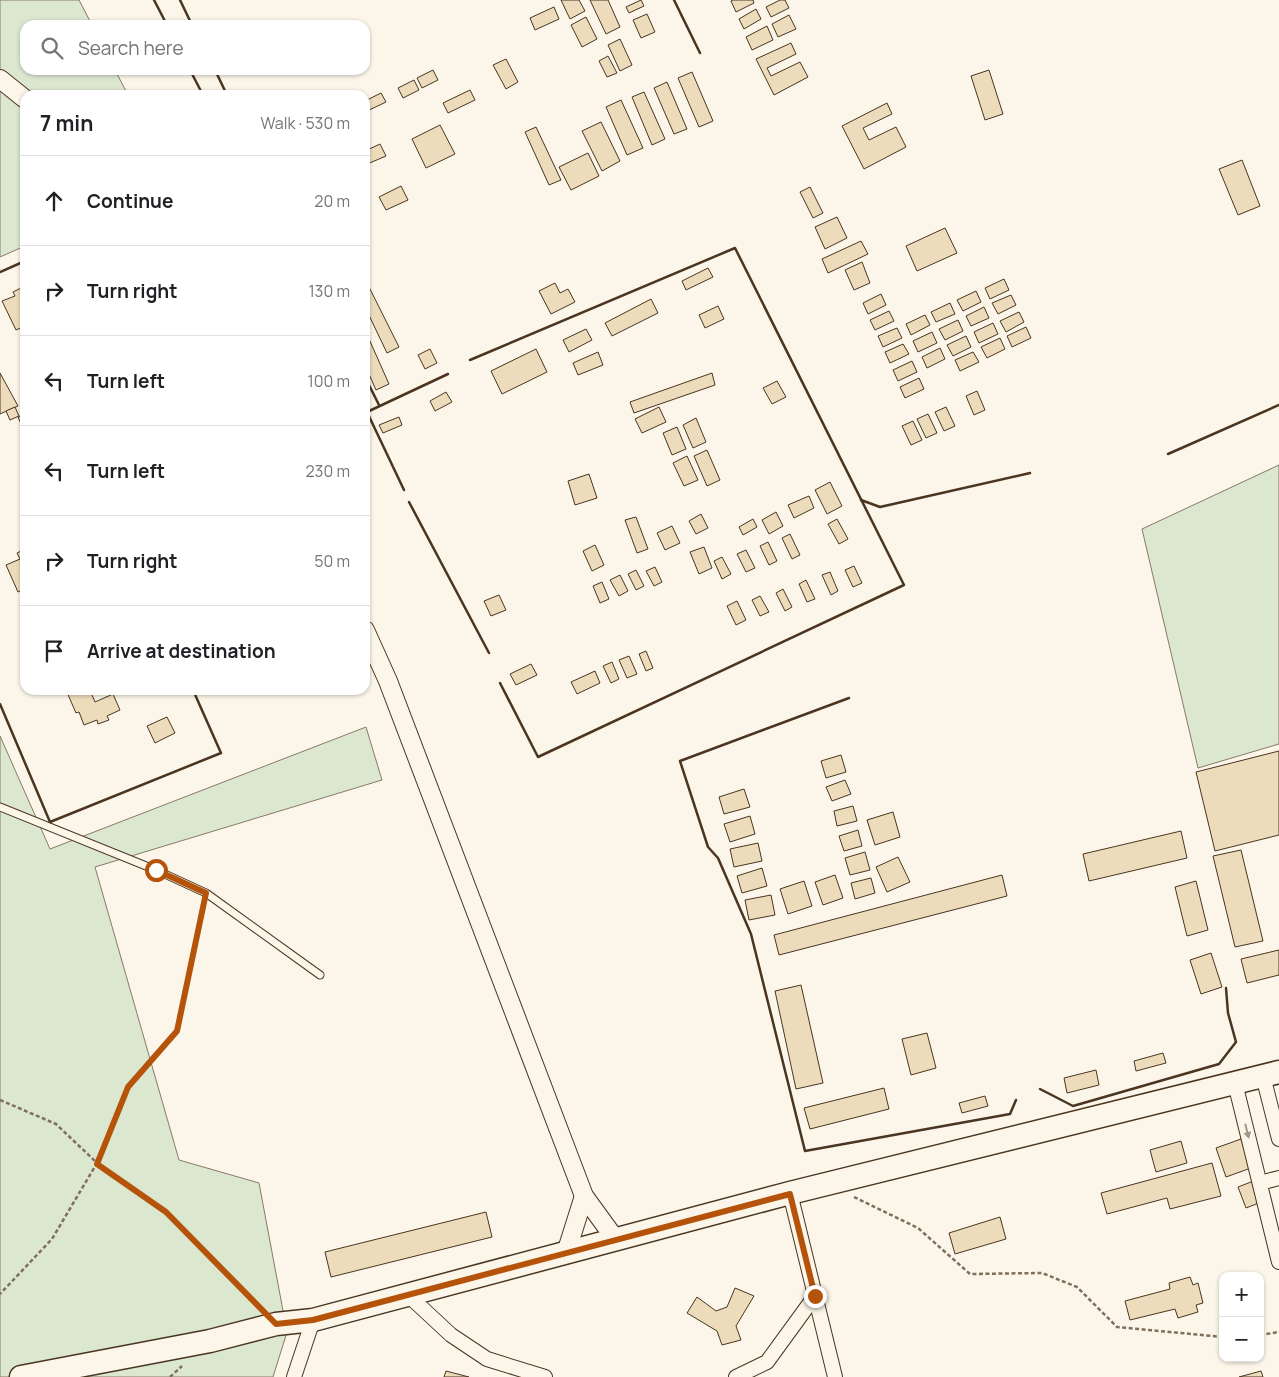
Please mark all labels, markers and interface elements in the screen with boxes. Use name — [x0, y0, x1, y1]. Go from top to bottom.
search box — [20, 20, 370, 75]
icon: search — [38, 34, 66, 62]
text: Search here — [78, 35, 184, 61]
text: 7 min — [40, 109, 93, 137]
text: Walk · 530 m — [261, 112, 350, 134]
icon: ahead — [40, 187, 68, 215]
text: Continue — [87, 188, 173, 214]
text: 20 m — [314, 190, 350, 212]
icon: right — [40, 277, 68, 305]
text: Turn right — [87, 278, 177, 304]
text: 130 m — [308, 280, 350, 302]
icon: left — [40, 367, 68, 395]
text: Turn left — [87, 368, 165, 394]
text: 100 m — [307, 370, 350, 392]
icon: left — [40, 457, 68, 485]
text: Turn left — [87, 458, 165, 484]
text: 230 m — [306, 460, 350, 482]
icon: right — [40, 547, 68, 575]
text: Turn right — [87, 548, 177, 574]
text: 50 m — [314, 550, 350, 572]
icon: arrive — [40, 637, 68, 665]
text: Arrive at destination — [87, 638, 276, 664]
route start — [145, 859, 168, 882]
one-way arrow — [1243, 1123, 1251, 1138]
map controls — [1219, 1272, 1264, 1362]
button: + — [1219, 1272, 1264, 1317]
route end — [804, 1285, 827, 1308]
button: − — [1219, 1317, 1264, 1362]

